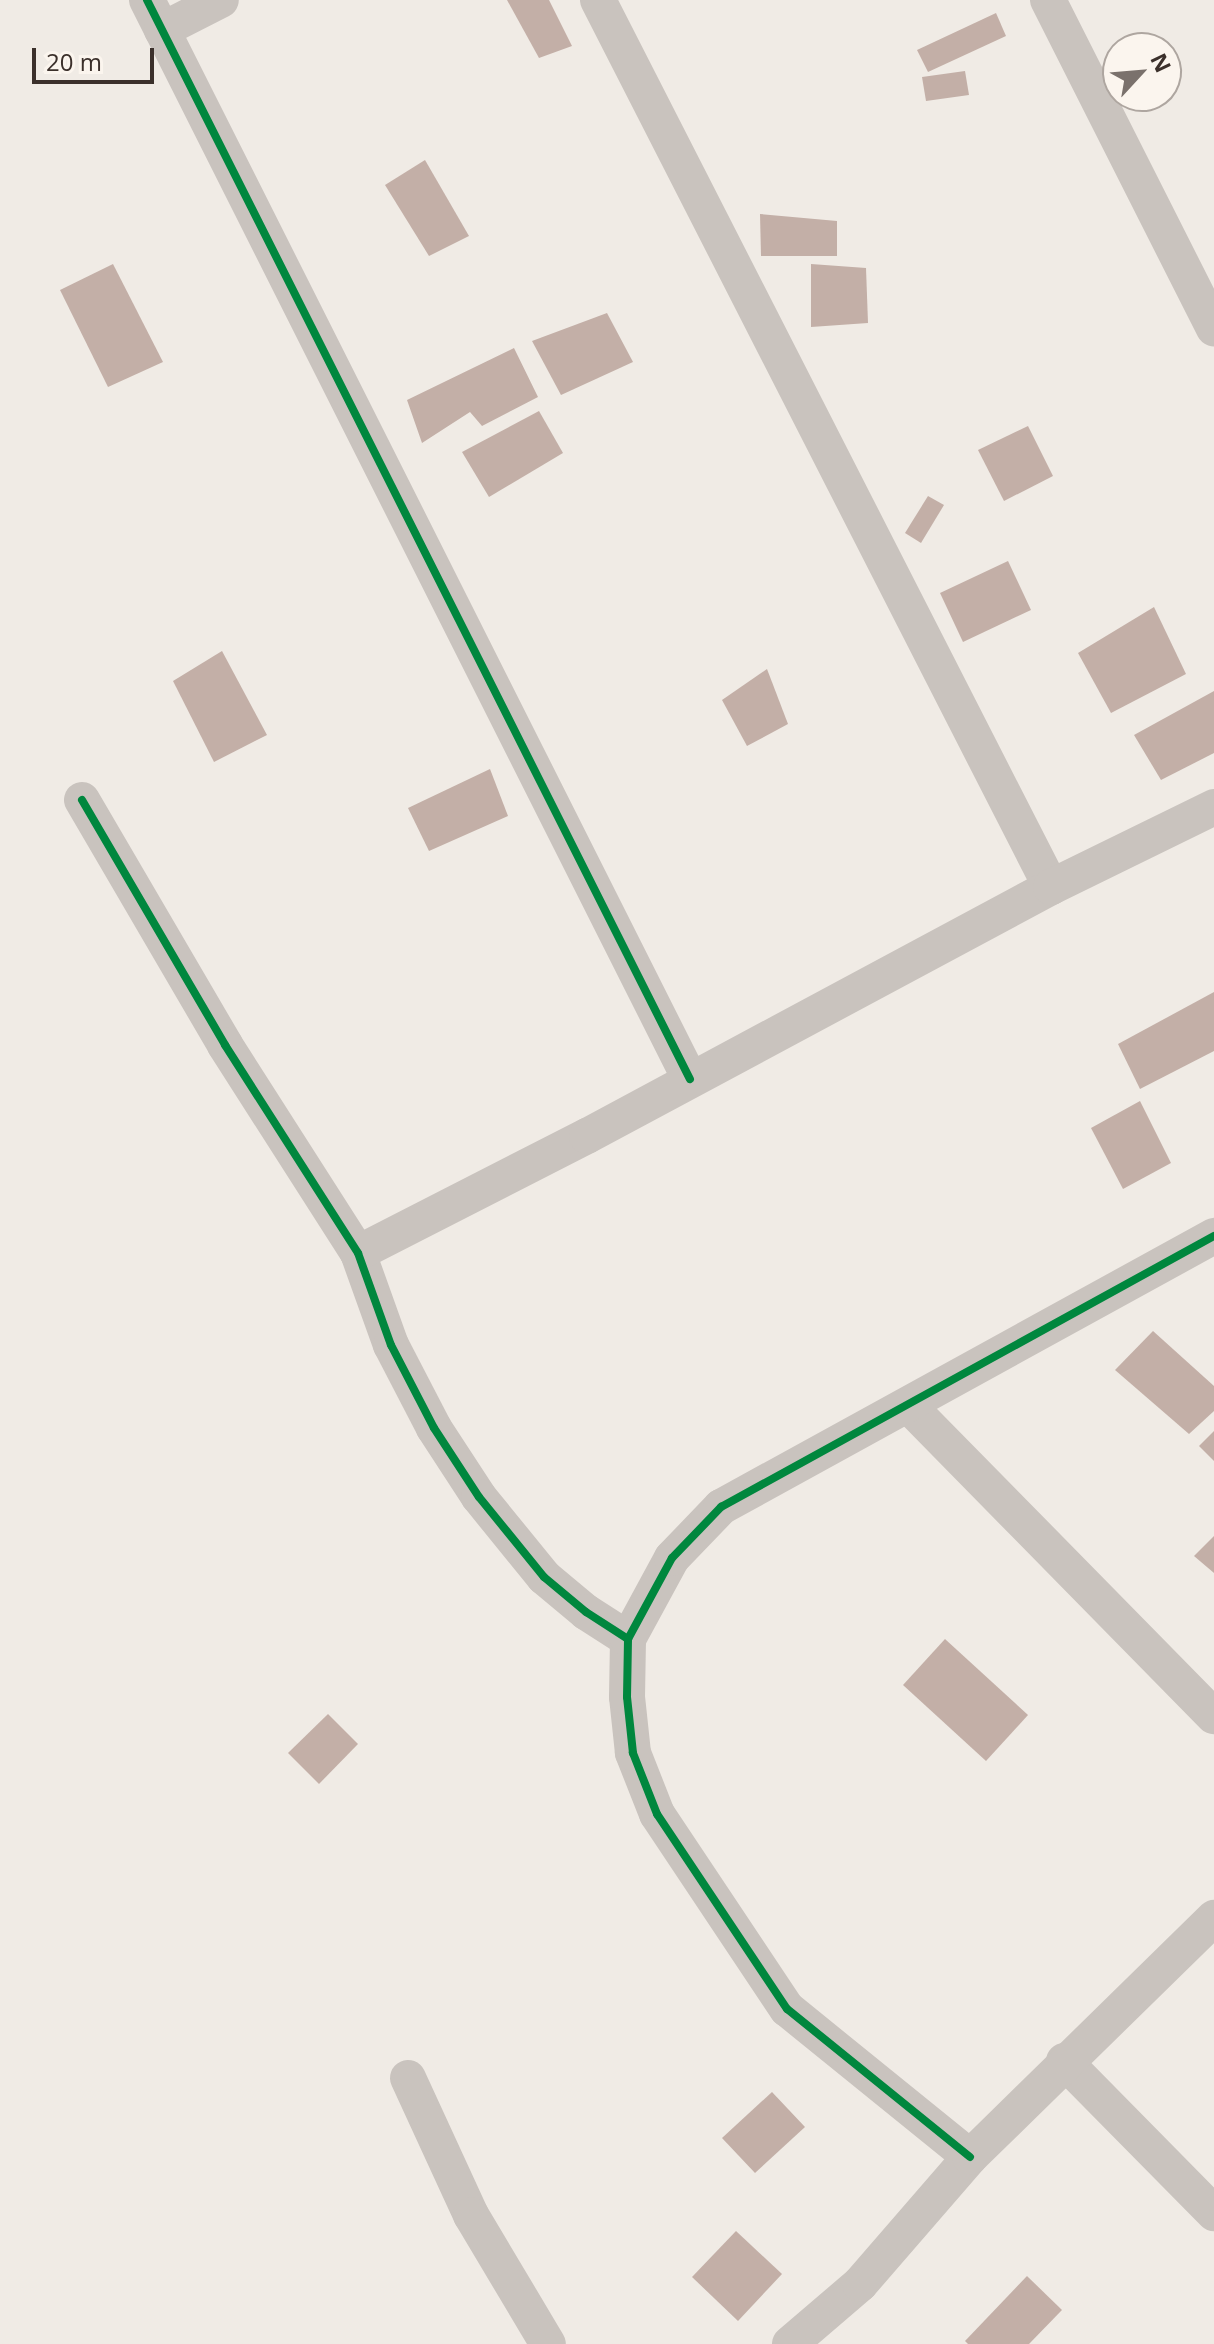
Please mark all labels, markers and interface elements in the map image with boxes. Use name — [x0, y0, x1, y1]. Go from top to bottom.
scale bar — [36, 32, 158, 82]
north arrow — [1102, 32, 1182, 112]
text: 20 m — [46, 45, 102, 78]
text: N — [1144, 48, 1179, 77]

